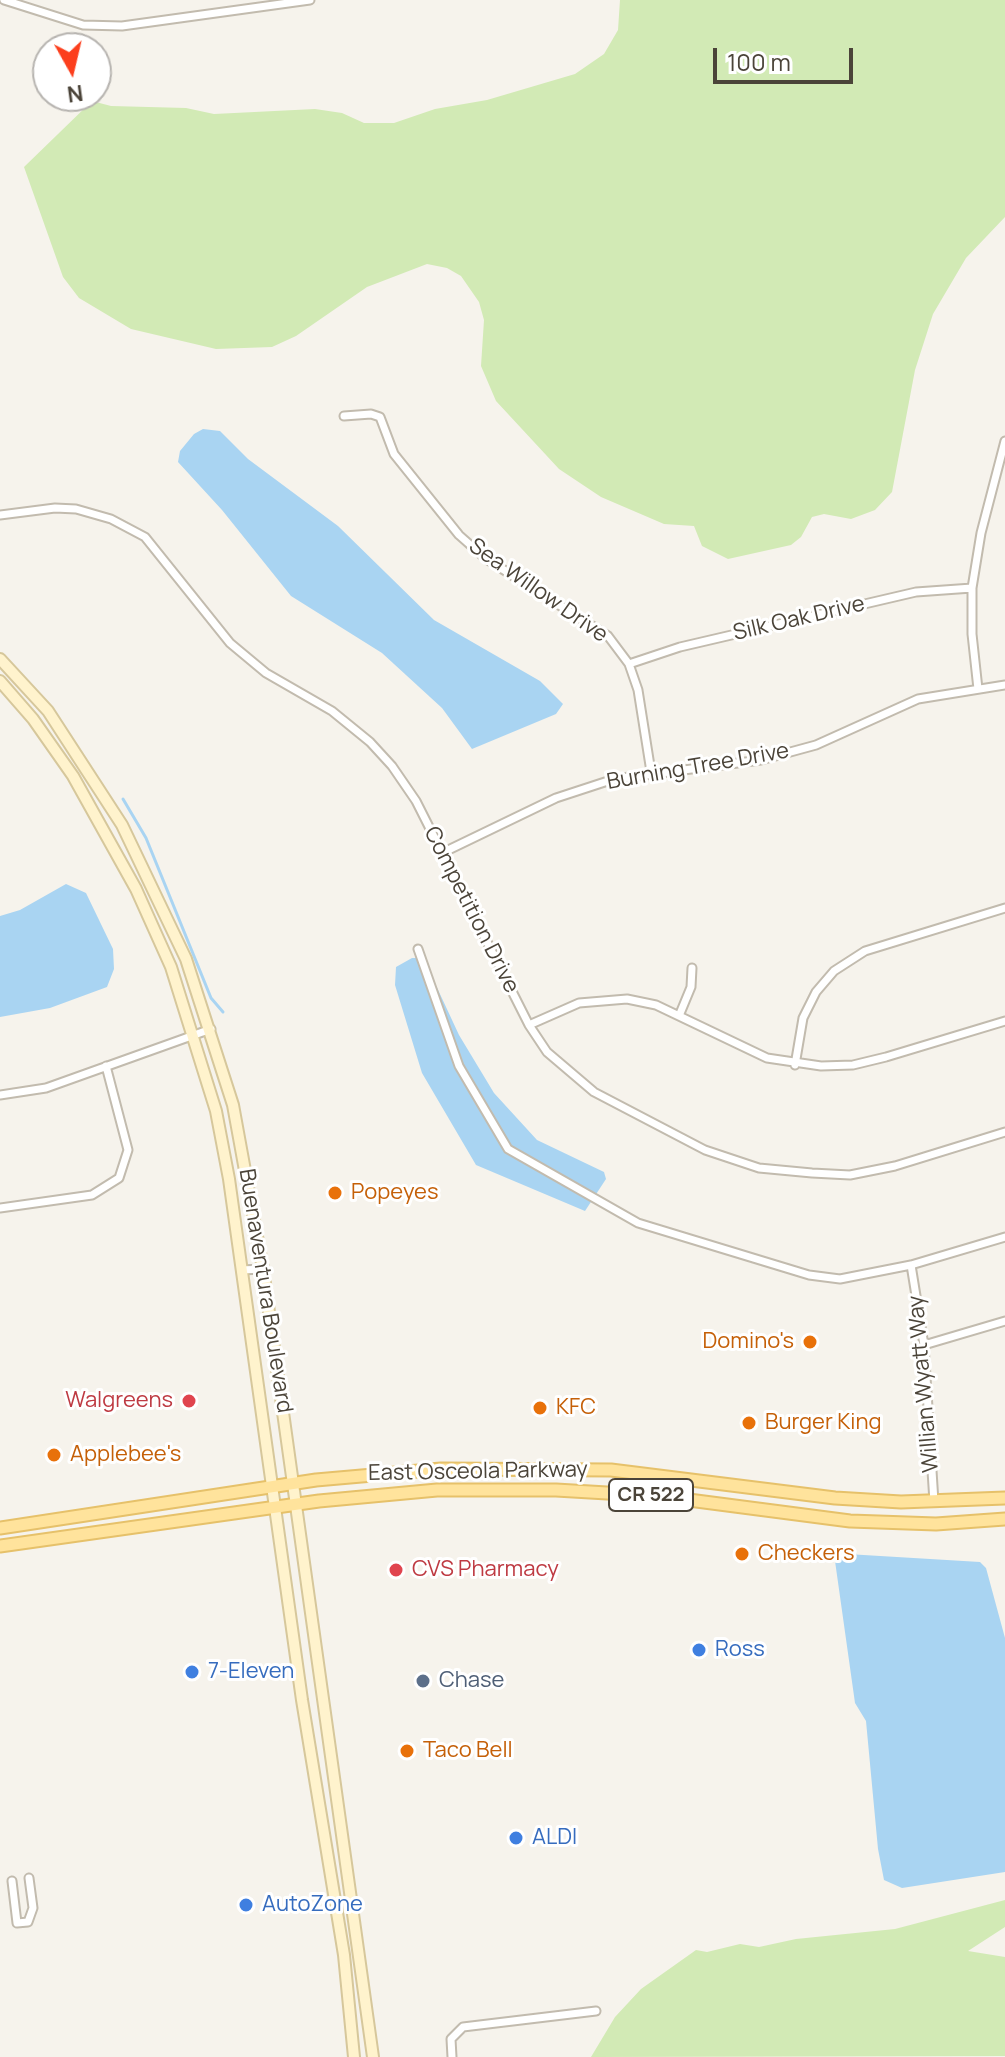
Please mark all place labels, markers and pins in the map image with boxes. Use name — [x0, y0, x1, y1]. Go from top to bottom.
place label: Popeyes — [351, 1180, 438, 1206]
marker: Popeyes — [326, 1184, 344, 1202]
place label: Domino's — [703, 1329, 794, 1355]
marker: Domino's — [801, 1333, 819, 1351]
place label: Walgreens — [65, 1388, 173, 1414]
marker: Walgreens — [180, 1392, 198, 1410]
place label: KFC — [556, 1395, 596, 1421]
marker: KFC — [531, 1399, 549, 1417]
place label: Burger King — [765, 1410, 882, 1436]
marker: Burger King — [740, 1414, 758, 1432]
place label: Applebee's — [70, 1442, 181, 1468]
marker: Applebee's — [45, 1446, 63, 1464]
place label: Checkers — [758, 1541, 854, 1567]
marker: Checkers — [733, 1545, 751, 1563]
place label: CVS Pharmacy — [412, 1557, 559, 1583]
marker: CVS Pharmacy — [387, 1561, 405, 1579]
place label: Ross — [715, 1637, 765, 1663]
marker: Ross — [690, 1641, 708, 1659]
place label: 7-Eleven — [208, 1659, 294, 1685]
marker: 7-Eleven — [183, 1663, 201, 1681]
place label: Chase — [439, 1668, 504, 1694]
marker: Chase — [414, 1672, 432, 1690]
place label: Taco Bell — [423, 1738, 513, 1764]
marker: Taco Bell — [398, 1742, 416, 1760]
place label: ALDI — [532, 1825, 577, 1851]
marker: ALDI — [507, 1829, 525, 1847]
place label: AutoZone — [262, 1892, 363, 1918]
marker: AutoZone — [237, 1896, 255, 1914]

